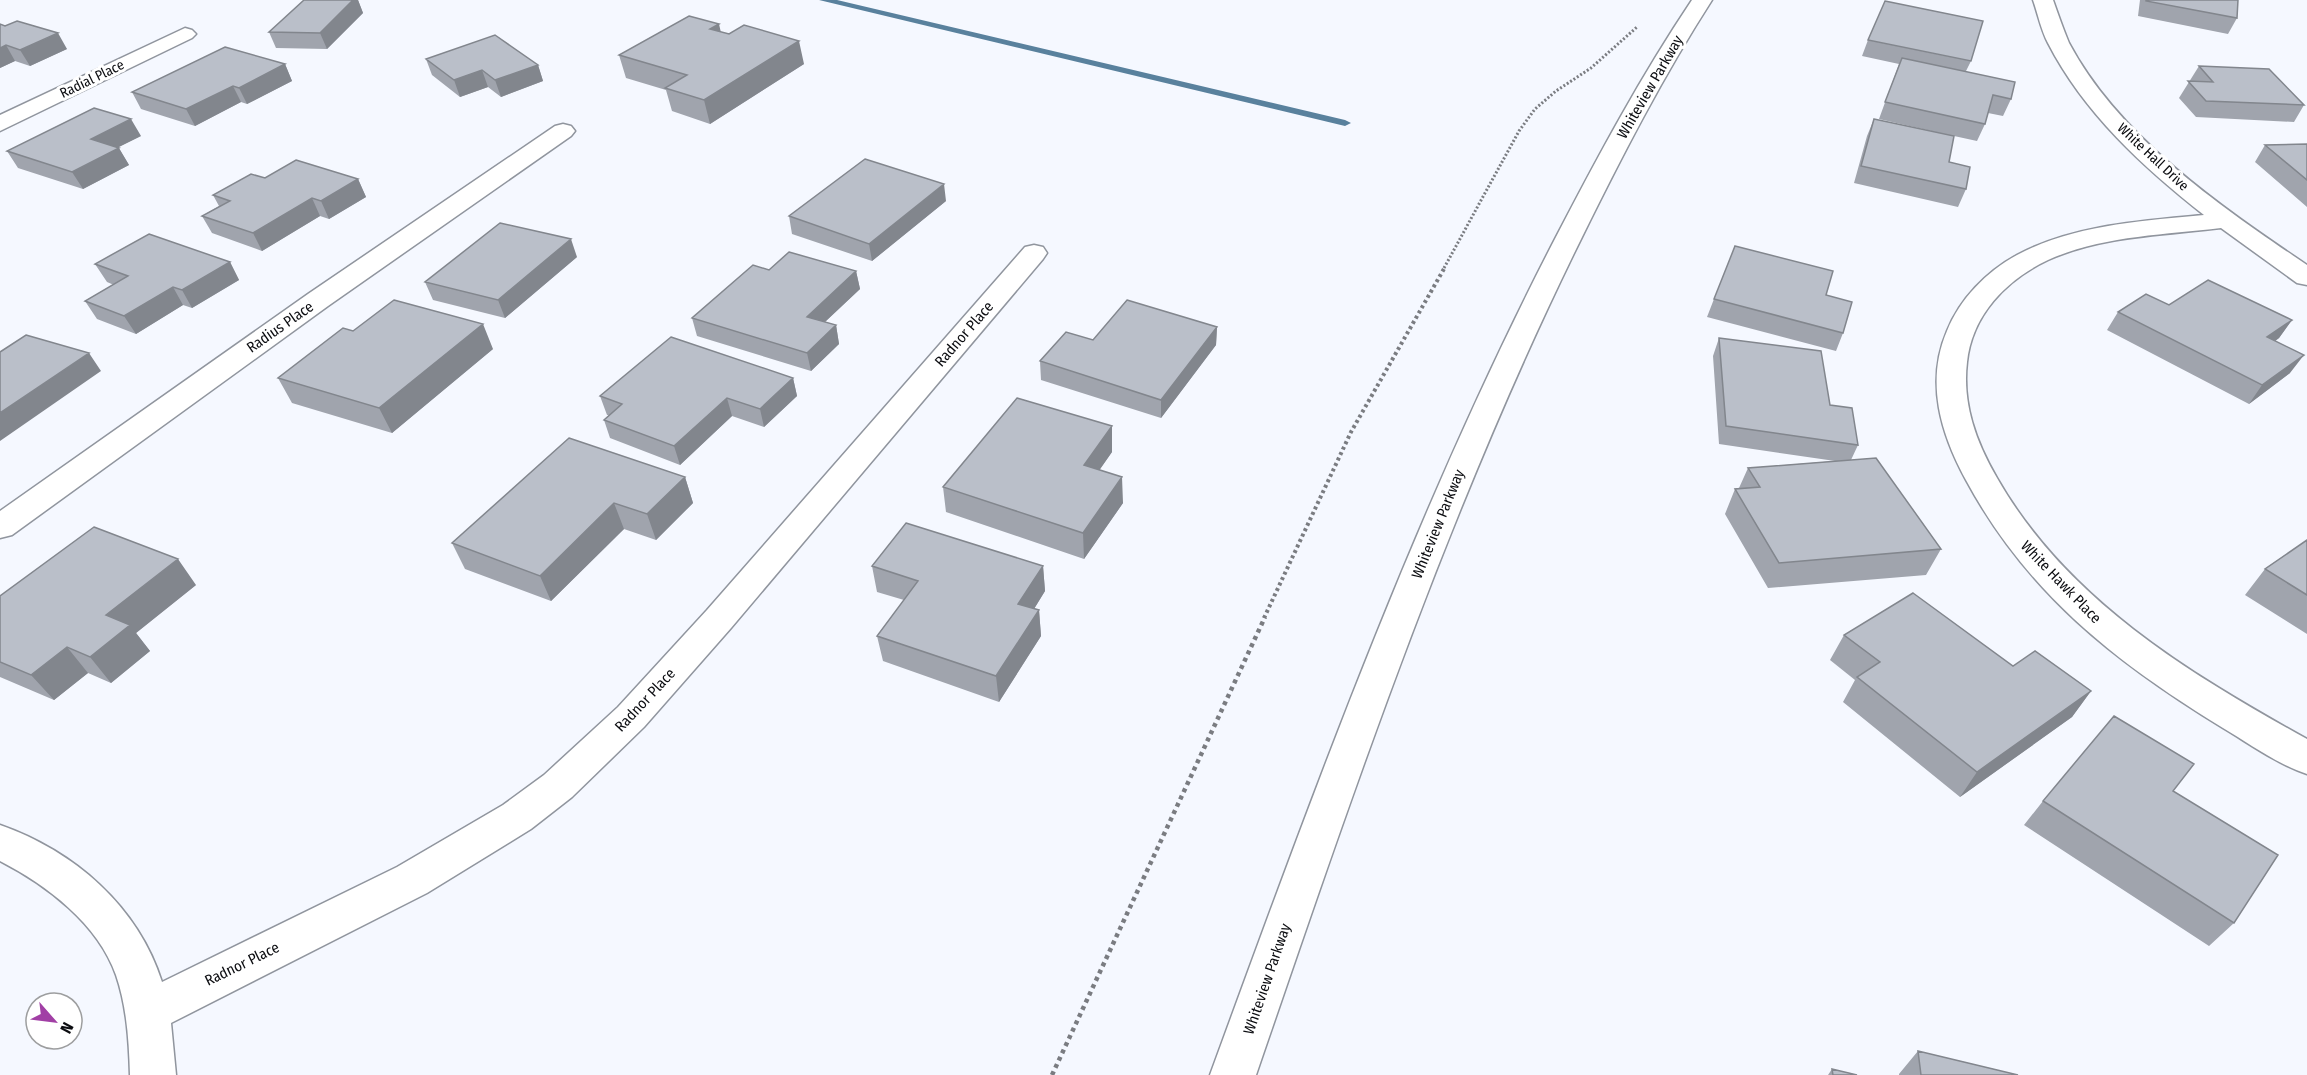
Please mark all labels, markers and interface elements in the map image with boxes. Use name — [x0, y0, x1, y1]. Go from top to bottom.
street label: Whiteview Parkway — [1613, 32, 1687, 142]
street label: Radial Place — [57, 56, 127, 102]
street label: White Hall Drive — [2114, 120, 2192, 194]
street label: Radius Place — [243, 297, 317, 357]
street label: Radnor Place — [931, 298, 997, 370]
street label: Whiteview Parkway — [1408, 466, 1468, 581]
street label: White Hawk Place — [2017, 537, 2105, 627]
street label: Radnor Place — [611, 664, 679, 736]
street label: Whiteview Parkway — [1240, 921, 1295, 1037]
street label: Radnor Place — [202, 938, 282, 990]
north arrow — [24, 991, 84, 1051]
text: N — [56, 1019, 77, 1037]

